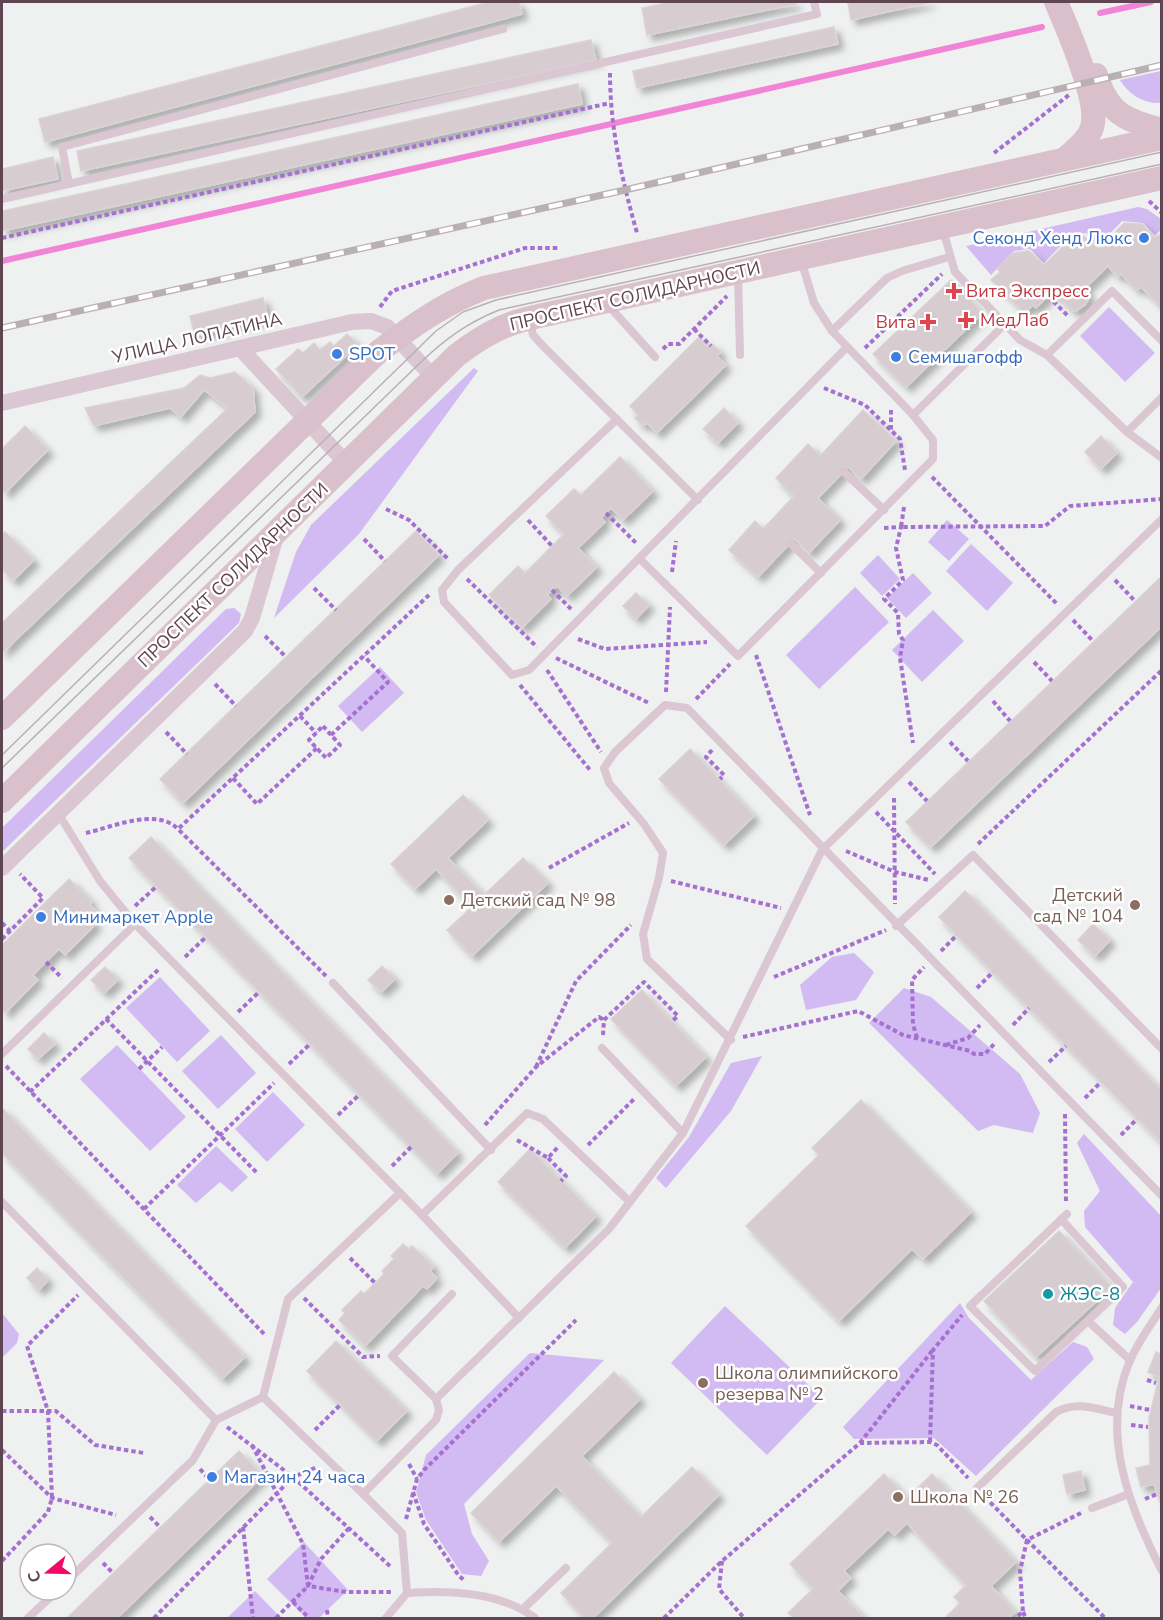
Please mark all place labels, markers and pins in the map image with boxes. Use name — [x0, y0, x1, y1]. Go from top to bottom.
place label: Секонд Хенд Люкс — [972, 226, 1132, 250]
marker: Секонд Хенд Люкс — [1137, 231, 1151, 245]
place label: Вита Экспресс — [966, 279, 1090, 303]
marker: Вита Экспресс — [947, 284, 961, 298]
place label: МедЛаб — [980, 308, 1049, 332]
place label: Вита — [876, 310, 916, 334]
marker: МедЛаб — [957, 311, 975, 329]
marker: Вита — [921, 315, 935, 329]
place label: SPOT — [349, 342, 395, 366]
place label: Семишагофф — [908, 345, 1023, 369]
marker: SPOT — [330, 347, 344, 361]
marker: Семишагофф — [889, 350, 903, 364]
place label: Детский сад № 104 — [1033, 883, 1123, 928]
place label: Детский сад № 98 — [461, 888, 616, 912]
marker: Детский сад № 98 — [442, 893, 456, 907]
marker: Детский сад № 104 — [1128, 898, 1142, 912]
place label: Минимаркет Apple — [53, 905, 213, 929]
marker: Минимаркет Apple — [34, 910, 48, 924]
place label: ЖЭС-8 — [1060, 1282, 1120, 1306]
marker: ЖЭС-8 — [1041, 1287, 1055, 1301]
place label: Школа олимпийского резерва № 2 — [715, 1361, 899, 1406]
marker: Школа олимпийского резерва № 2 — [696, 1376, 710, 1390]
place label: Магазин 24 часа — [224, 1465, 365, 1489]
marker: Магазин 24 часа — [205, 1470, 219, 1484]
place label: Школа № 26 — [910, 1485, 1019, 1509]
marker: Школа № 26 — [891, 1490, 905, 1504]

